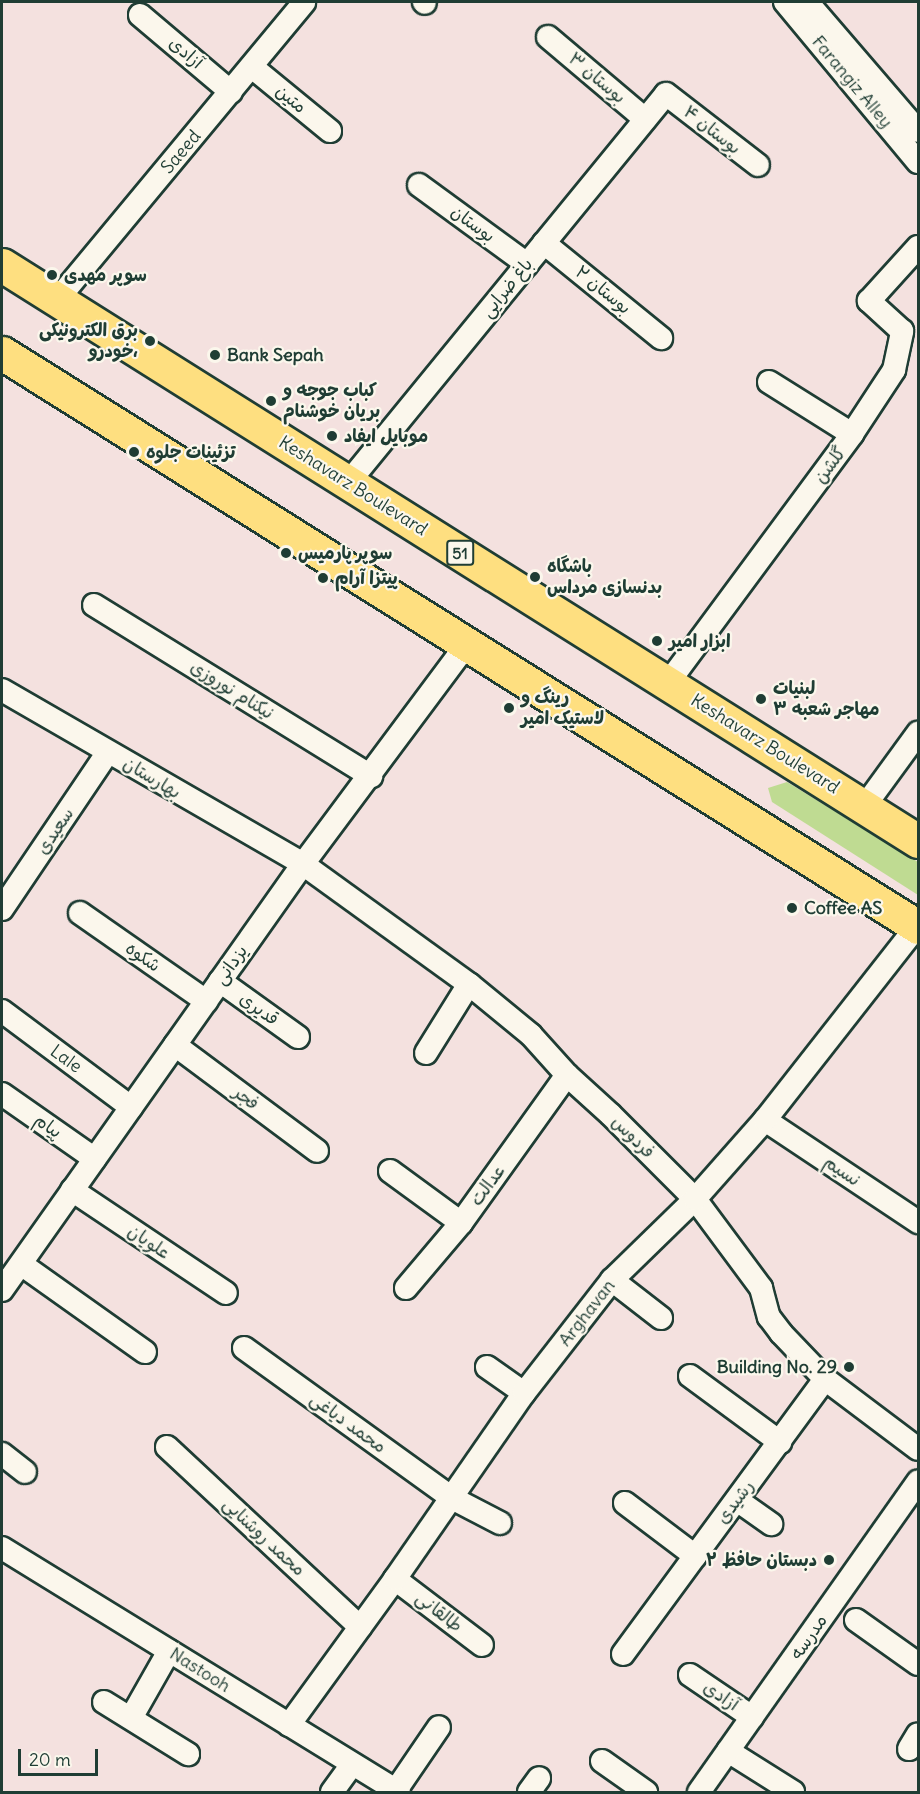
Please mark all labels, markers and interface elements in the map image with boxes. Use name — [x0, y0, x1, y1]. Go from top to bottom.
street label: Farangiz Alley — [807, 31, 897, 133]
street label: آزادی — [164, 32, 208, 74]
street label: بوستان ۳ — [564, 48, 630, 108]
street label: متین — [271, 80, 311, 118]
street label: بوستان ۴ — [679, 101, 745, 159]
street label: Saeed — [157, 126, 205, 178]
street label: بوستان — [447, 201, 499, 247]
street label: باغ ضرایی — [477, 254, 537, 322]
street label: بوستان ۲ — [571, 261, 635, 319]
place label: سوپر مهدی — [64, 264, 147, 286]
marker: سوپر مهدی — [45, 268, 59, 282]
place label: برق الکترونیکی خودرو، — [39, 320, 138, 362]
marker: برق الکترونیکی خودرو، — [143, 334, 157, 348]
place label: Bank Sepah — [227, 344, 324, 366]
marker: Bank Sepah — [208, 348, 222, 362]
place label: کباب جوجه و بریان خوشنام — [283, 380, 380, 422]
marker: کباب جوجه و بریان خوشنام — [264, 394, 278, 408]
place label: موبایل ایفاد — [344, 425, 428, 447]
marker: موبایل ایفاد — [325, 429, 339, 443]
street label: Keshavarz Boulevard — [275, 431, 431, 541]
place label: تزئینات جلوه — [146, 441, 235, 463]
street label: گلشن — [809, 442, 851, 488]
marker: تزئینات جلوه — [127, 445, 141, 459]
road number: 51 — [445, 540, 475, 566]
place label: سوپر پارمیس — [298, 542, 392, 564]
marker: سوپر پارمیس — [279, 546, 293, 560]
place label: باشگاه بدنسازی مرداس — [547, 556, 662, 598]
place label: پیتزا آرام — [335, 567, 398, 589]
marker: باشگاه بدنسازی مرداس — [528, 570, 542, 584]
marker: پیتزا آرام — [316, 571, 330, 585]
place label: ابزار امیر — [669, 630, 730, 652]
marker: ابزار امیر — [650, 634, 664, 648]
street label: نیکنام نوروزی — [186, 656, 278, 724]
place label: لبنیات مهاجر شعبه ۳ — [773, 678, 880, 720]
place label: رینگ و لاستیک امیر — [521, 687, 604, 730]
street label: Keshavarz Boulevard — [687, 689, 843, 799]
marker: لبنیات مهاجر شعبه ۳ — [754, 692, 768, 706]
marker: رینگ و لاستیک امیر — [502, 701, 516, 715]
street label: بهارستان — [119, 752, 185, 804]
street label: سعیدی — [32, 804, 78, 858]
place label: Coffee AS — [804, 897, 882, 919]
marker: Coffee AS — [785, 901, 799, 915]
street label: شکوه — [121, 937, 165, 977]
street label: یزدانی — [210, 941, 252, 989]
street label: قدیری — [235, 988, 283, 1030]
street label: Lale — [46, 1040, 86, 1078]
street label: فجر — [229, 1081, 263, 1115]
street label: پیام — [30, 1109, 66, 1143]
street label: فردوس — [607, 1111, 659, 1163]
street label: نسیم — [820, 1151, 864, 1191]
street label: عدالت — [466, 1160, 510, 1210]
street label: علویان — [124, 1220, 174, 1264]
street label: Arghavan — [554, 1275, 620, 1351]
place label: Building No. 29 — [717, 1356, 837, 1378]
marker: Building No. 29 — [842, 1360, 856, 1374]
street label: محمد دیاغی — [306, 1388, 390, 1458]
street label: رشیدی — [712, 1476, 758, 1528]
street label: محمد روشنایی — [218, 1493, 310, 1581]
place label: دبستان حافظ ۲ — [706, 1549, 817, 1571]
marker: دبستان حافظ ۲ — [822, 1553, 836, 1567]
street label: طالقانی — [411, 1587, 467, 1637]
street label: مدرسه — [786, 1610, 832, 1664]
street label: Nastooh — [166, 1643, 234, 1697]
street label: آزادی — [699, 1676, 743, 1716]
scale bar — [21, 1737, 100, 1775]
text: 20 m — [29, 1748, 71, 1771]

